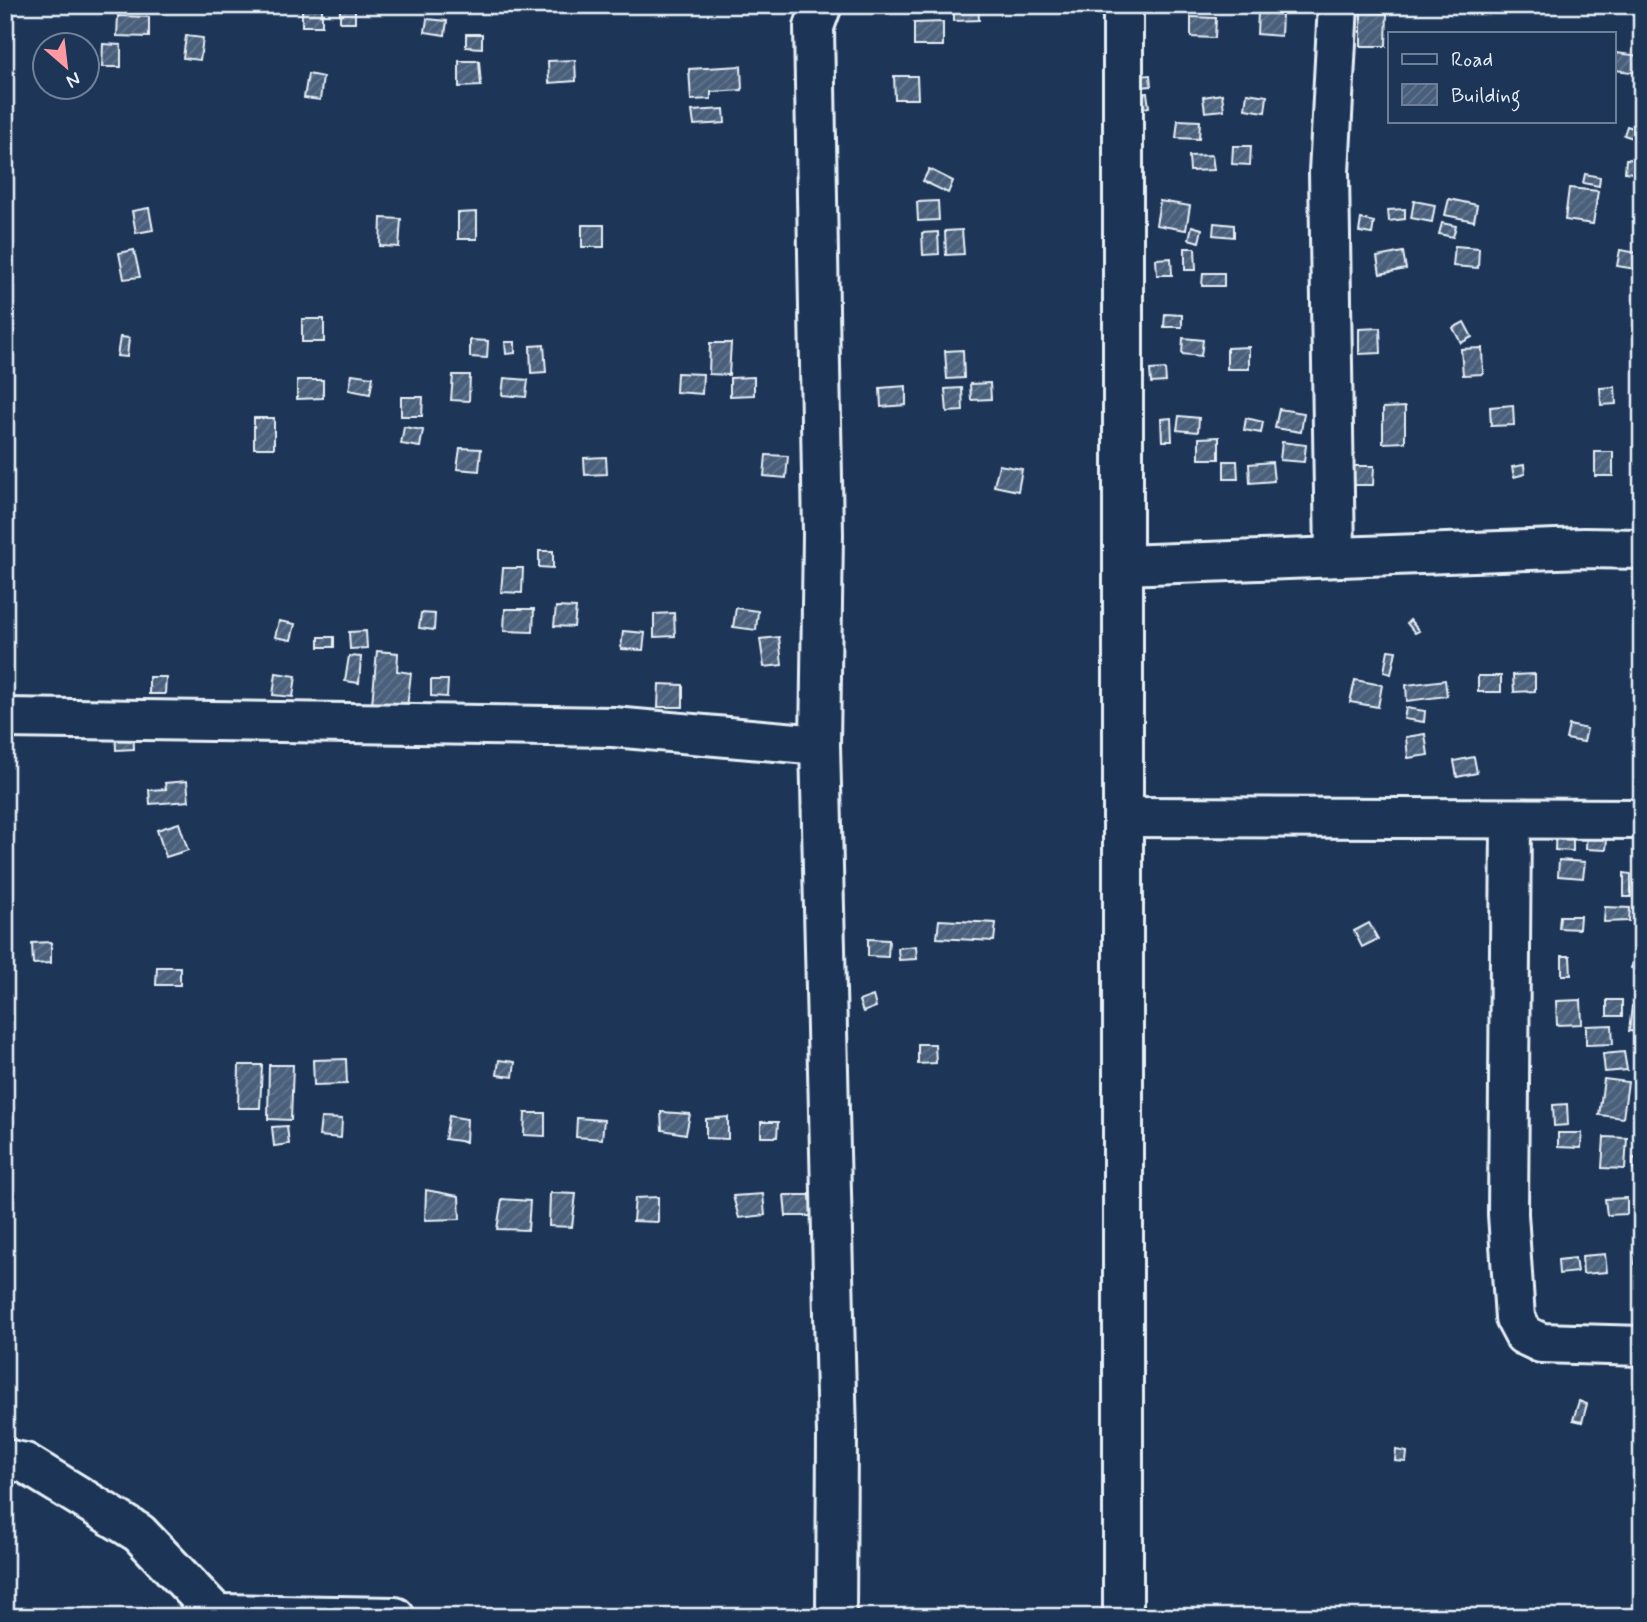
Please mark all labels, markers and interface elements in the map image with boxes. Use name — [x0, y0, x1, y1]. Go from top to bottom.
north arrow — [32, 32, 102, 102]
legend — [1388, 32, 1616, 122]
text: Road — [1451, 46, 1493, 74]
text: N — [62, 66, 85, 94]
text: Building — [1451, 82, 1521, 112]

